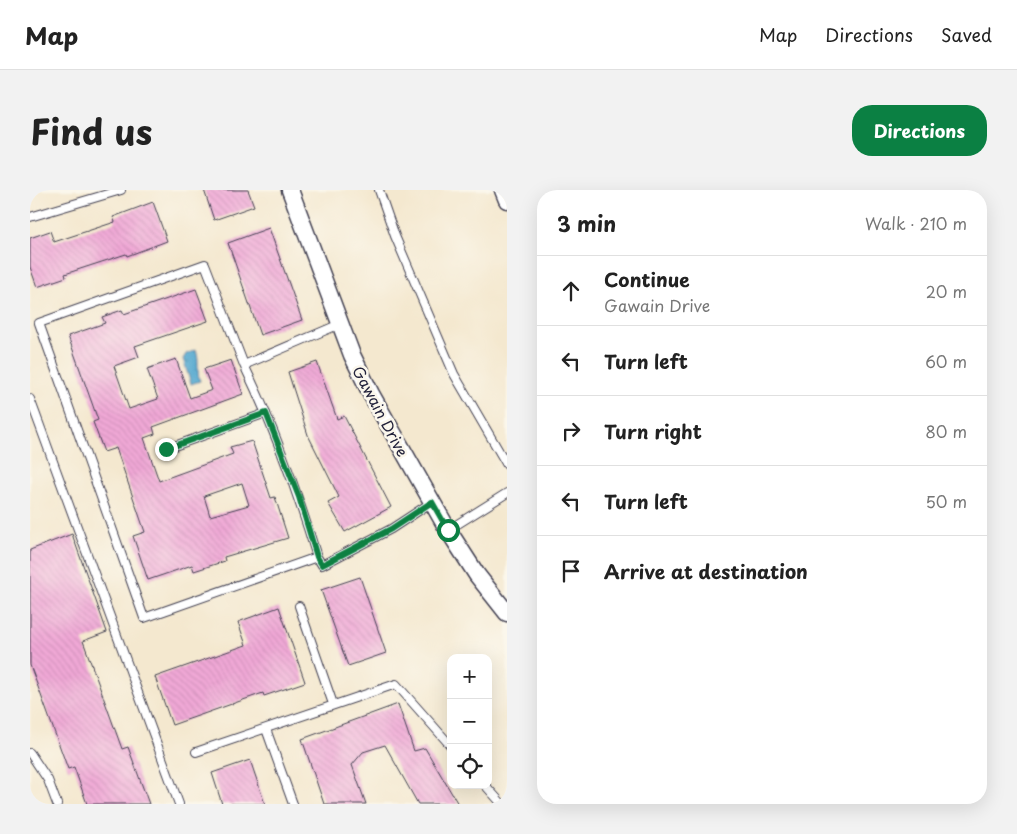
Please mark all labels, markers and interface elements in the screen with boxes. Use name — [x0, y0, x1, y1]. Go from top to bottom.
text: Map — [25, 17, 78, 53]
text: Map — [759, 21, 797, 48]
text: Directions — [825, 21, 913, 48]
text: Saved — [941, 21, 992, 48]
text: Find us — [30, 104, 152, 157]
button: Directions — [852, 105, 987, 156]
text: 3 min — [557, 207, 616, 239]
text: Walk · 210 m — [865, 211, 967, 235]
text: Continue — [604, 265, 690, 293]
icon: ahead — [557, 277, 585, 305]
text: 20 m — [926, 279, 967, 303]
text: Gawain Drive — [604, 293, 710, 317]
icon: left — [557, 347, 585, 375]
text: Turn left — [604, 347, 688, 375]
text: 60 m — [925, 349, 967, 373]
street label: Gawain Drive — [347, 362, 415, 460]
icon: right — [557, 417, 585, 445]
text: Turn right — [604, 417, 702, 445]
text: 80 m — [925, 419, 967, 443]
route end — [155, 438, 178, 461]
icon: left — [557, 487, 585, 515]
text: Turn left — [604, 487, 688, 515]
text: 50 m — [926, 489, 967, 513]
route start — [437, 519, 460, 542]
icon: arrive — [557, 557, 585, 585]
text: Arrive at destination — [604, 557, 808, 585]
map controls — [447, 654, 492, 789]
button: + — [447, 654, 492, 699]
button: − — [447, 699, 492, 744]
button: locate — [447, 744, 492, 789]

